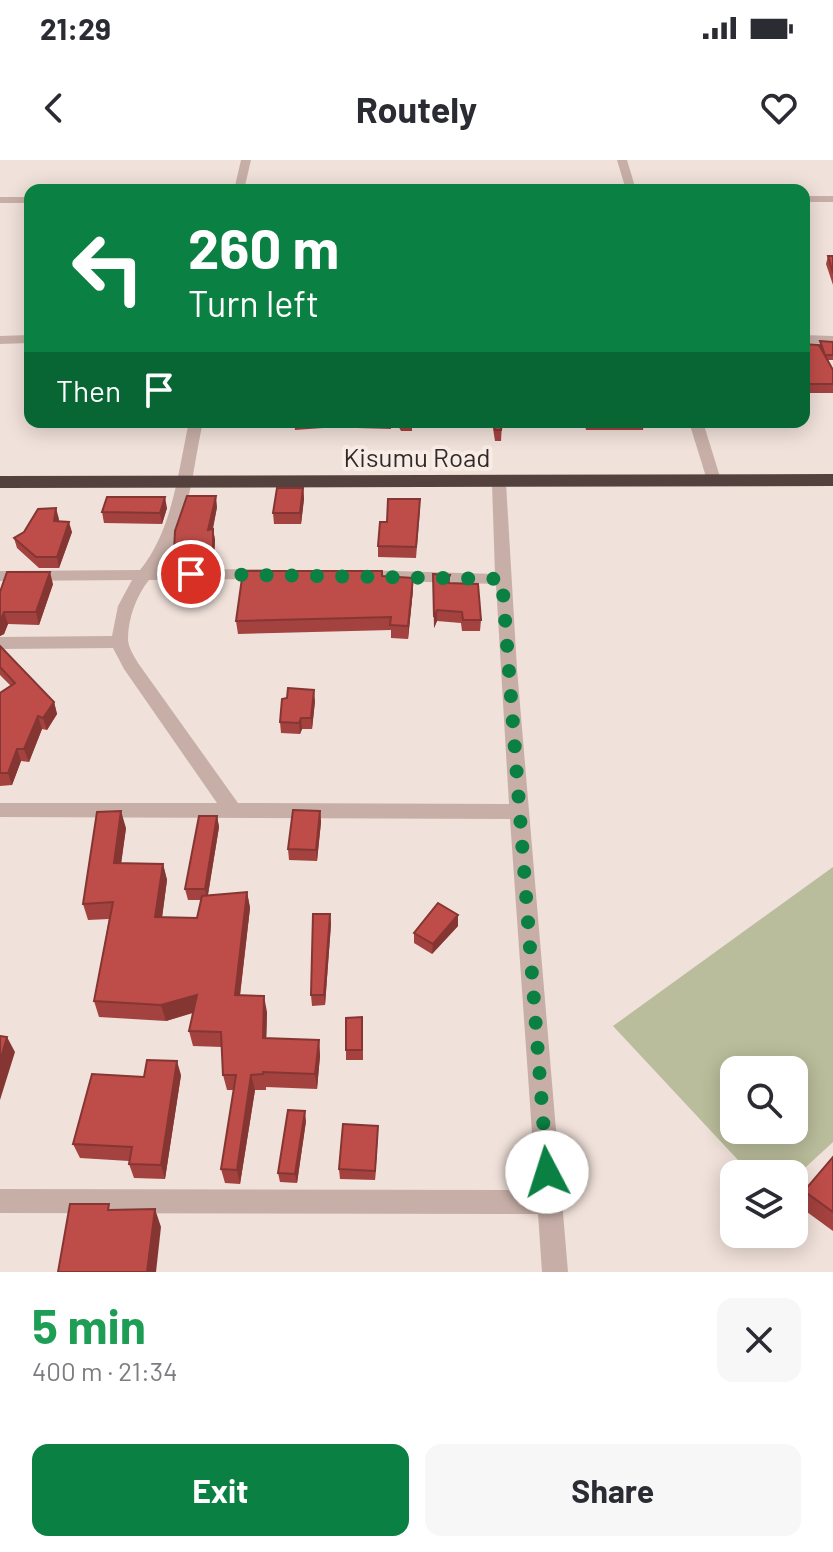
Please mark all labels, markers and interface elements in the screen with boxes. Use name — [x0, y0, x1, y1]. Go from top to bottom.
text: 21:29 — [40, 10, 111, 46]
icon: back — [32, 86, 76, 130]
icon: heart — [757, 86, 801, 130]
text: Routely — [356, 87, 477, 130]
text: 260 m — [188, 213, 339, 280]
icon: left — [56, 216, 160, 320]
text: Turn left — [188, 281, 319, 324]
icon: arrive — [137, 368, 181, 412]
text: Then — [56, 372, 121, 408]
street label: Kisumu Road — [343, 441, 491, 472]
pin — [157, 540, 225, 608]
icon: arrive — [169, 552, 213, 596]
map controls — [720, 1056, 808, 1248]
button: search — [720, 1056, 808, 1144]
position arrow — [505, 1130, 589, 1214]
button: layers — [720, 1160, 808, 1248]
text: 5 min — [32, 1296, 146, 1354]
button: close — [717, 1298, 801, 1382]
text: 400 m · 21:34 — [32, 1355, 177, 1386]
button: Exit — [32, 1444, 409, 1536]
button: Share — [425, 1444, 801, 1536]

